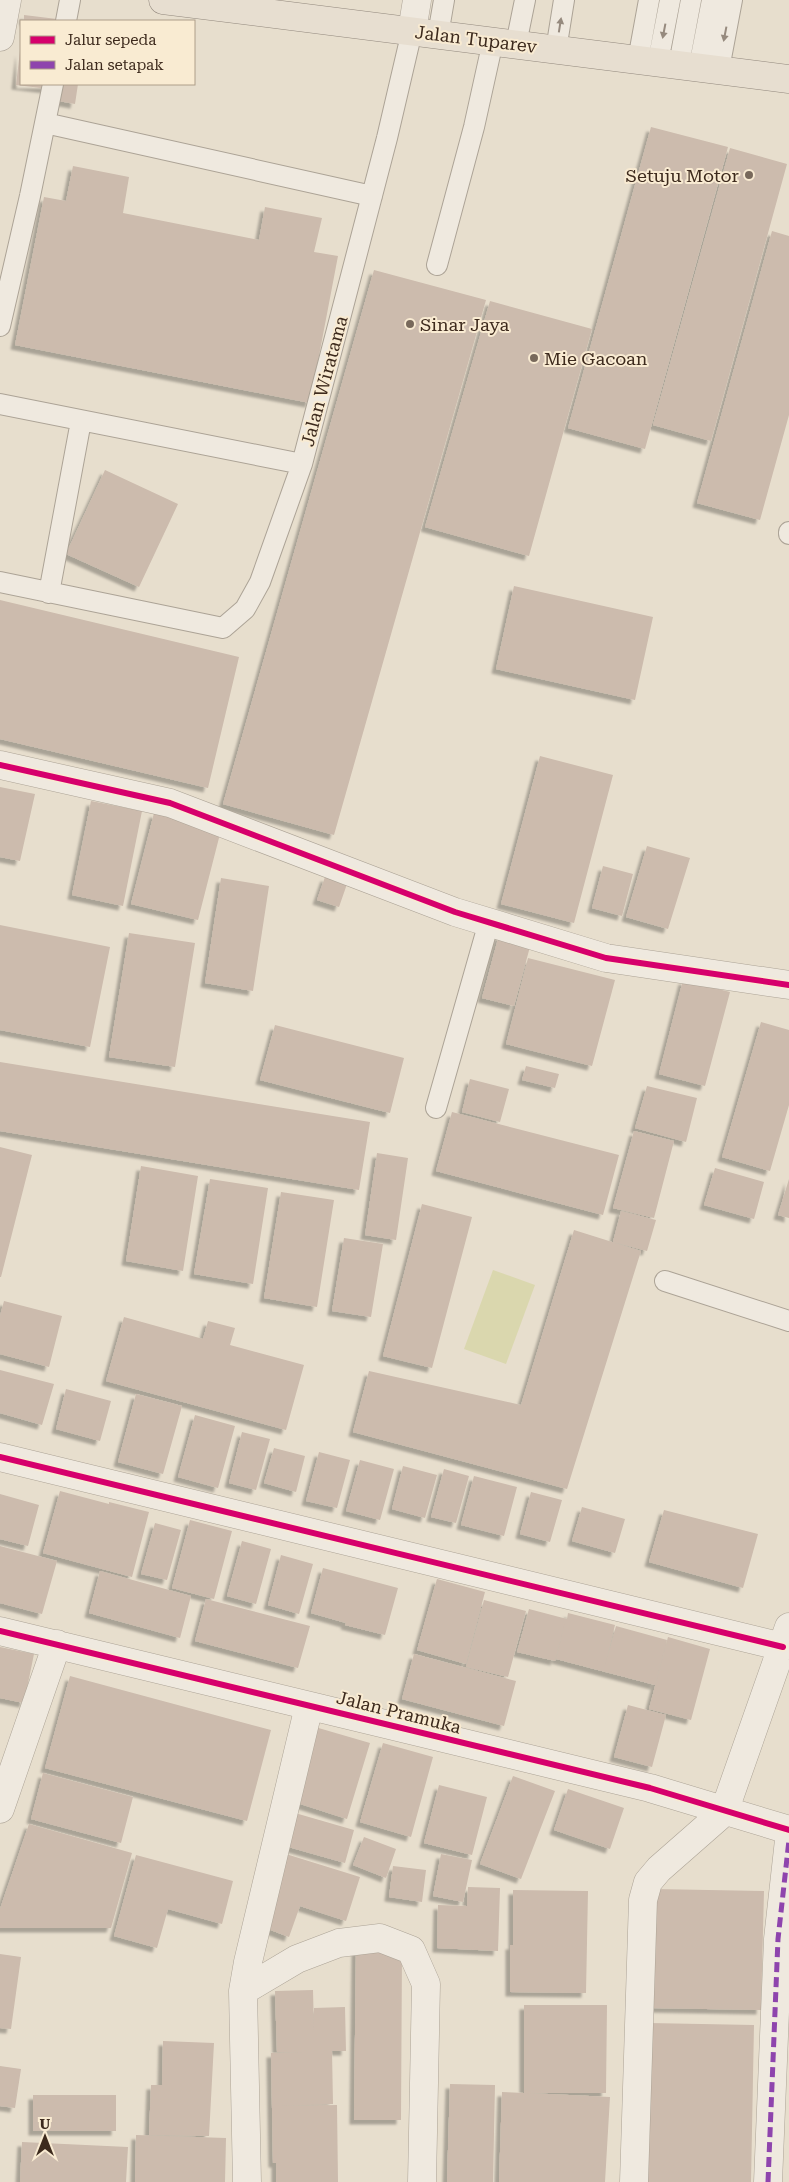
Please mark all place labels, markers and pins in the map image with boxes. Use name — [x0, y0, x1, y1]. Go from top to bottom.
place label: Setuju Motor — [626, 165, 739, 186]
marker: Setuju Motor — [743, 169, 755, 181]
place label: Sinar Jaya — [420, 314, 510, 335]
marker: Sinar Jaya — [404, 318, 416, 330]
place label: Mie Gacoan — [544, 348, 648, 369]
marker: Mie Gacoan — [528, 352, 540, 364]

